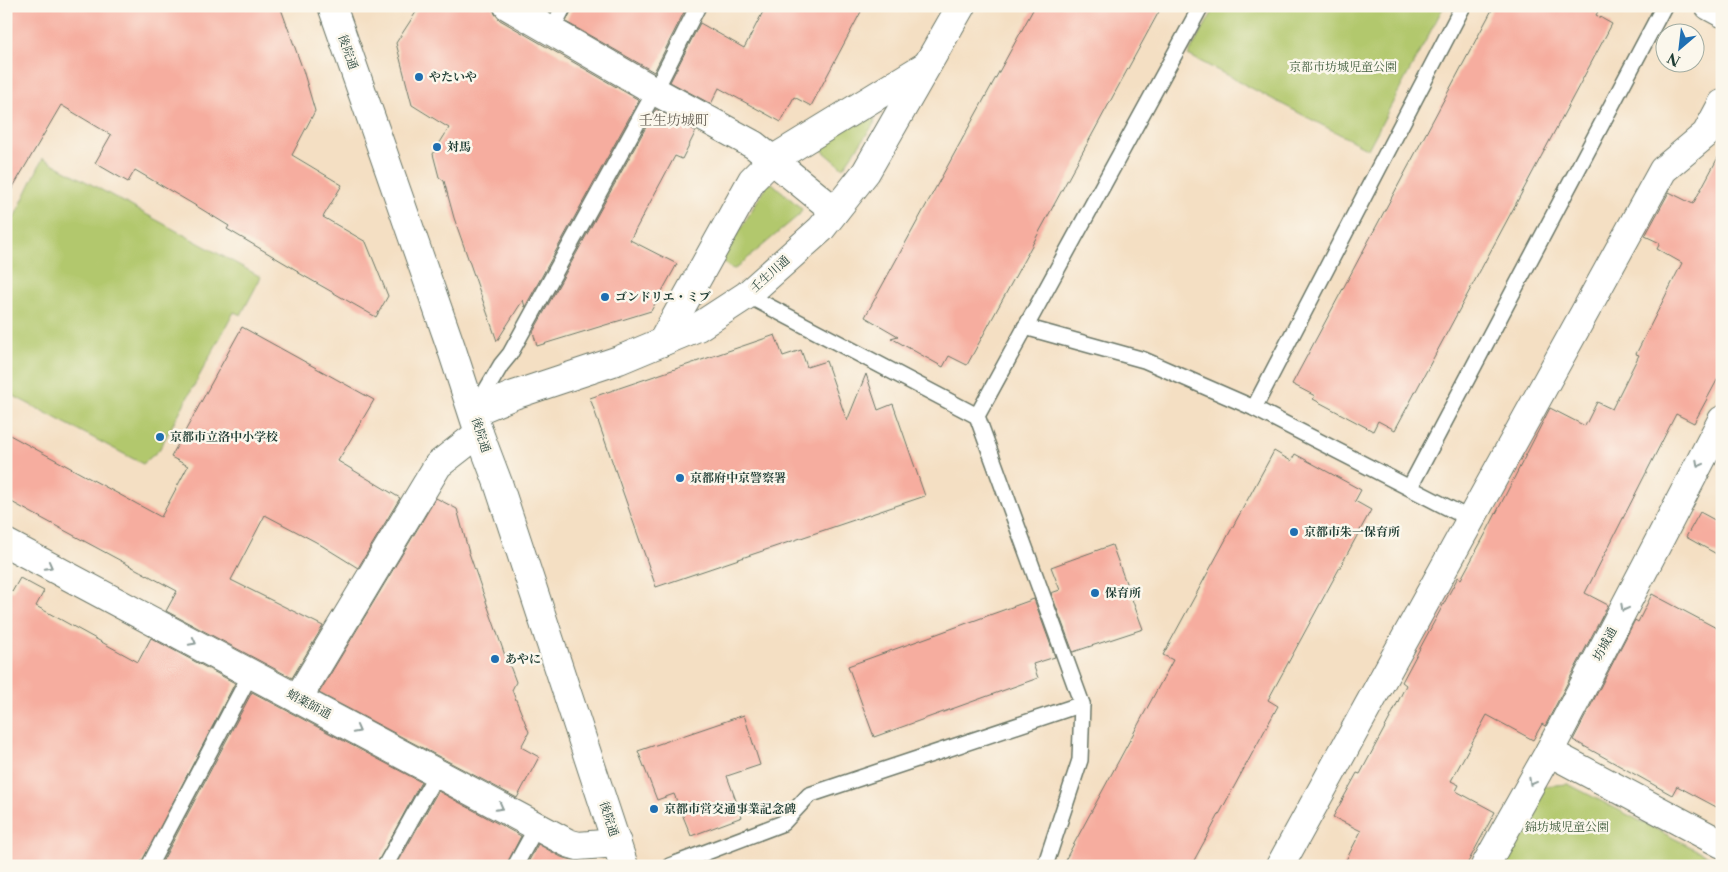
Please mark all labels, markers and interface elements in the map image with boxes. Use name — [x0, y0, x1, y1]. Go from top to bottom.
north arrow — [1656, 22, 1706, 72]
street label: 後院通 — [336, 32, 361, 71]
text: N — [1664, 49, 1683, 70]
park label: 京都市坊城児童公園 — [1289, 59, 1397, 74]
place label: やたいや — [429, 69, 477, 84]
marker: やたいや — [413, 71, 425, 83]
district label: 壬生坊城町 — [639, 111, 709, 129]
place label: 対馬 — [447, 139, 471, 154]
marker: 対馬 — [431, 141, 443, 153]
street label: 壬生川通 — [747, 252, 793, 295]
place label: ゴンドリエ・ミブ — [615, 289, 711, 304]
marker: ゴンドリエ・ミブ — [599, 291, 611, 303]
street label: 後院通 — [469, 415, 494, 454]
place label: 京都市立洛中小学校 — [170, 429, 278, 444]
marker: 京都市立洛中小学校 — [154, 431, 166, 443]
one-way arrow — [1695, 458, 1705, 467]
place label: 京都府中京警察署 — [690, 470, 786, 485]
marker: 京都府中京警察署 — [674, 472, 686, 484]
place label: 京都市朱一保育所 — [1304, 524, 1400, 539]
marker: 京都市朱一保育所 — [1288, 526, 1300, 538]
one-way arrow — [44, 560, 53, 570]
place label: 保育所 — [1105, 585, 1141, 600]
marker: 保育所 — [1089, 587, 1101, 599]
one-way arrow — [1620, 602, 1630, 611]
street label: 坊城通 — [1589, 624, 1620, 663]
one-way arrow — [187, 636, 196, 646]
place label: あやに — [505, 651, 541, 666]
marker: あやに — [489, 653, 501, 665]
street label: 蛸薬師通 — [285, 686, 334, 721]
one-way arrow — [352, 723, 361, 733]
one-way arrow — [1528, 777, 1538, 786]
street label: 後院通 — [597, 799, 622, 838]
one-way arrow — [495, 800, 504, 810]
place label: 京都市営交通事業記念碑 — [664, 801, 796, 816]
marker: 京都市営交通事業記念碑 — [648, 803, 660, 815]
park label: 錦坊城児童公園 — [1524, 819, 1609, 834]

